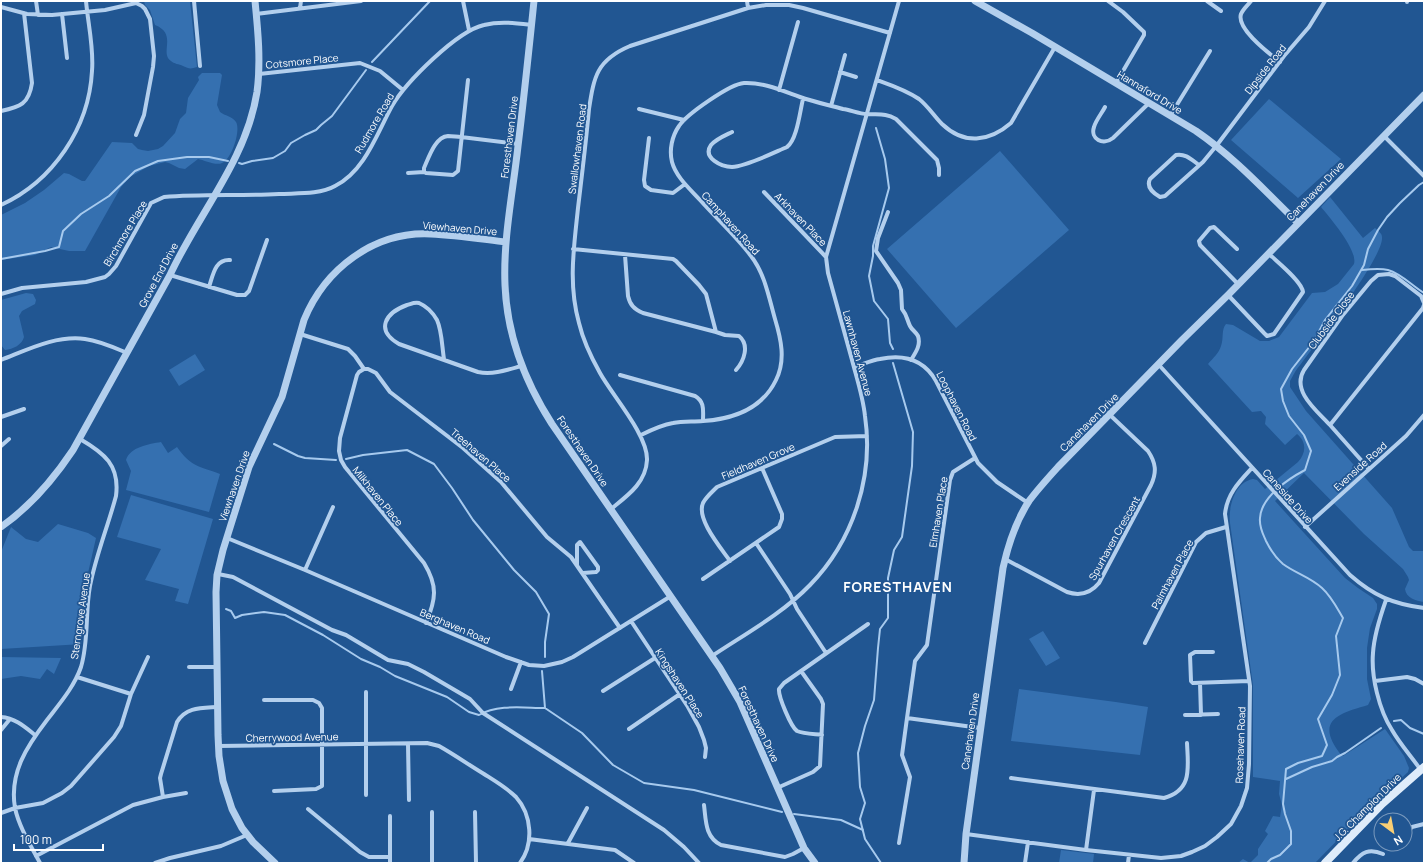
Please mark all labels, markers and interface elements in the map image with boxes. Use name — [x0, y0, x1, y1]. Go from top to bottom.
street label: Dipside Road — [1241, 41, 1289, 97]
street label: Cotsmore Place — [265, 50, 339, 72]
street label: Hannaford Drive — [1115, 67, 1185, 117]
street label: Rudmore Road — [351, 90, 397, 156]
street label: Foresthaven Drive — [497, 95, 521, 179]
street label: Swallowhaven Road — [565, 103, 589, 195]
street label: Canehaven Drive — [1283, 158, 1347, 224]
street label: Camphaven Road — [699, 188, 763, 258]
street label: Arkhaven Place — [772, 189, 830, 249]
street label: Birchmore Place — [100, 197, 150, 268]
street label: Viewhaven Drive — [422, 218, 498, 238]
street label: Grove End Drive — [135, 240, 181, 310]
street label: Clubside Close — [1305, 288, 1357, 352]
street label: Lawnhaven Avenue — [840, 309, 876, 398]
street label: Loophaven Road — [933, 369, 981, 443]
street label: Canehaven Drive — [1057, 389, 1122, 454]
street label: Foresthaven Drive — [554, 413, 612, 489]
street label: Treehaven Place — [448, 425, 514, 485]
street label: Evenside Road — [1330, 438, 1390, 494]
street label: Fieldhaven Grove — [719, 439, 797, 483]
street label: Viewhaven Drive — [215, 448, 253, 524]
street label: Milkhaven Place — [350, 463, 407, 529]
street label: Caneside Drive — [1260, 466, 1316, 527]
street label: Elmhaven Place — [925, 475, 951, 548]
street label: Spurhaven Crescent — [1085, 493, 1143, 583]
street label: Palmhaven Place — [1148, 537, 1196, 611]
street label: Sterngrove Avenue — [67, 572, 93, 660]
district label: FORESTHAVEN — [843, 577, 953, 596]
street label: Berghaven Road — [418, 605, 492, 647]
street label: Kingshaven Place — [652, 645, 708, 721]
street label: Foresthaven Drive — [735, 684, 783, 765]
street label: Canehaven Drive — [958, 691, 982, 770]
street label: Rosehaven Road — [1232, 706, 1248, 784]
street label: Cherrywood Avenue — [245, 729, 339, 745]
street label: J.G. Champion Drive — [1330, 770, 1404, 844]
north arrow — [1373, 812, 1413, 852]
scale bar — [14, 826, 103, 852]
text: 100 m — [20, 831, 52, 848]
text: N — [1391, 832, 1406, 849]

